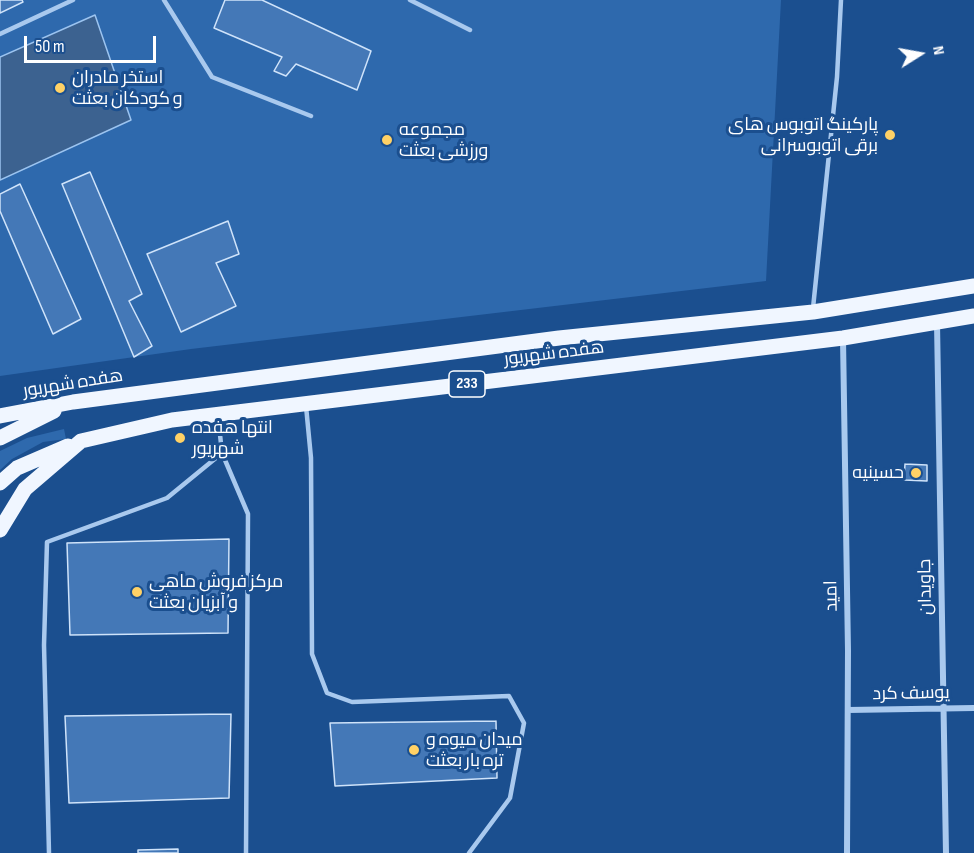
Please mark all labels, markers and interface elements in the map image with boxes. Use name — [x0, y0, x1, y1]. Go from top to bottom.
scale bar — [27, 24, 159, 62]
north arrow — [890, 24, 950, 84]
text: 50 m — [35, 36, 65, 57]
text: N — [928, 44, 948, 56]
place label: استخر مادران و کودکان بعثت — [72, 67, 183, 110]
marker: استخر مادران و کودکان بعثت — [53, 81, 67, 95]
place label: پارکینگ اتوبوس های برقی اتوبوسرانی — [728, 114, 878, 156]
place label: مجموعه ورزشی بعثت — [399, 119, 488, 162]
marker: پارکینگ اتوبوس های برقی اتوبوسرانی — [883, 128, 897, 142]
marker: مجموعه ورزشی بعثت — [380, 133, 394, 147]
street label: هفده شهریور — [503, 337, 605, 371]
street label: هفده شهریور — [21, 365, 125, 403]
road number: 233 — [449, 371, 485, 397]
place label: انتها هفده شهریور — [192, 417, 273, 460]
marker: انتها هفده شهریور — [173, 431, 187, 445]
place label: حسینیه — [852, 462, 904, 484]
marker: حسینیه — [909, 466, 923, 480]
street label: جاویدان — [915, 559, 937, 615]
place label: مرکز فروش ماهی و آبزیان بعثت — [149, 571, 283, 614]
street label: امید — [821, 580, 843, 612]
marker: مرکز فروش ماهی و آبزیان بعثت — [130, 585, 144, 599]
street label: یوسف کرد — [872, 683, 950, 705]
place label: میدان میوه و تره بار بعثت — [426, 729, 523, 771]
marker: میدان میوه و تره بار بعثت — [407, 743, 421, 757]

